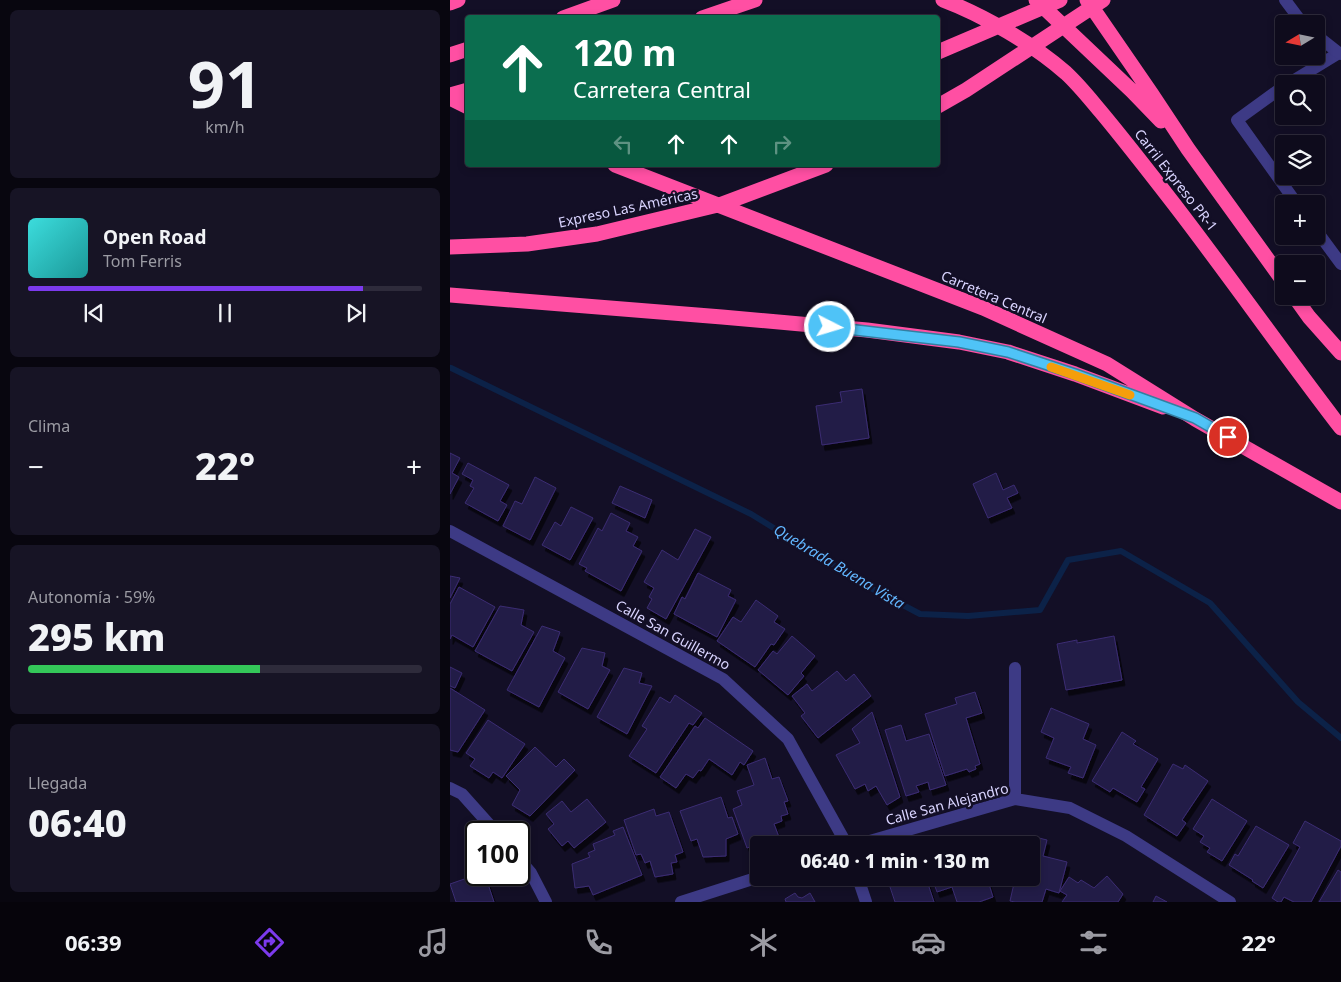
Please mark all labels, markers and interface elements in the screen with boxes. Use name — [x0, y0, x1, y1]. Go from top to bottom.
north arrow — [1275, 15, 1325, 65]
map controls — [1275, 15, 1325, 305]
text: 120 m — [573, 29, 676, 76]
icon: ahead — [490, 35, 555, 100]
text: 91 — [188, 39, 262, 127]
text: Carretera Central — [573, 74, 751, 104]
button: search — [1275, 75, 1325, 125]
text: km/h — [205, 116, 245, 138]
street label: Carril Expreso PR-1 — [1130, 125, 1222, 235]
icon: left — [609, 130, 637, 158]
icon: ahead — [662, 130, 690, 158]
icon: ahead — [715, 130, 743, 158]
icon: right — [768, 130, 796, 158]
button: layers — [1275, 135, 1325, 185]
street label: Expreso Las Américas — [556, 183, 700, 232]
button: + — [1275, 195, 1325, 245]
text: Open Road — [103, 224, 206, 250]
text: Tom Ferris — [103, 250, 182, 272]
button: − — [1275, 255, 1325, 305]
street label: Carretera Central — [938, 266, 1050, 327]
icon: previous — [80, 299, 108, 327]
icon: pause — [211, 299, 239, 327]
icon: next — [342, 299, 370, 327]
position arrow — [803, 300, 855, 352]
text: Clima — [28, 415, 70, 437]
pin — [1207, 416, 1249, 458]
icon: arrive — [1214, 423, 1242, 451]
text: 22° — [195, 439, 255, 491]
text: − — [28, 447, 44, 485]
text: + — [406, 447, 422, 485]
water label: Quebrada Buena Vista — [770, 519, 909, 613]
text: Autonomía · 59% — [28, 586, 155, 608]
street label: Calle San Guillermo — [613, 595, 734, 674]
text: 295 km — [28, 610, 166, 662]
text: Llegada — [28, 772, 87, 794]
street label: Calle San Alejandro — [883, 778, 1010, 829]
text: 06:40 — [28, 796, 127, 848]
speed limit sign: 100 — [465, 821, 530, 886]
text: 06:40 · 1 min · 130 m — [800, 848, 990, 874]
icon: directions — [252, 925, 287, 960]
icon: music — [416, 925, 451, 960]
icon: phone — [581, 925, 616, 960]
icon: climate — [746, 925, 781, 960]
icon: car — [911, 925, 946, 960]
icon: filters — [1076, 925, 1111, 960]
text: 06:39 — [65, 927, 122, 957]
text: 22° — [1241, 927, 1276, 957]

